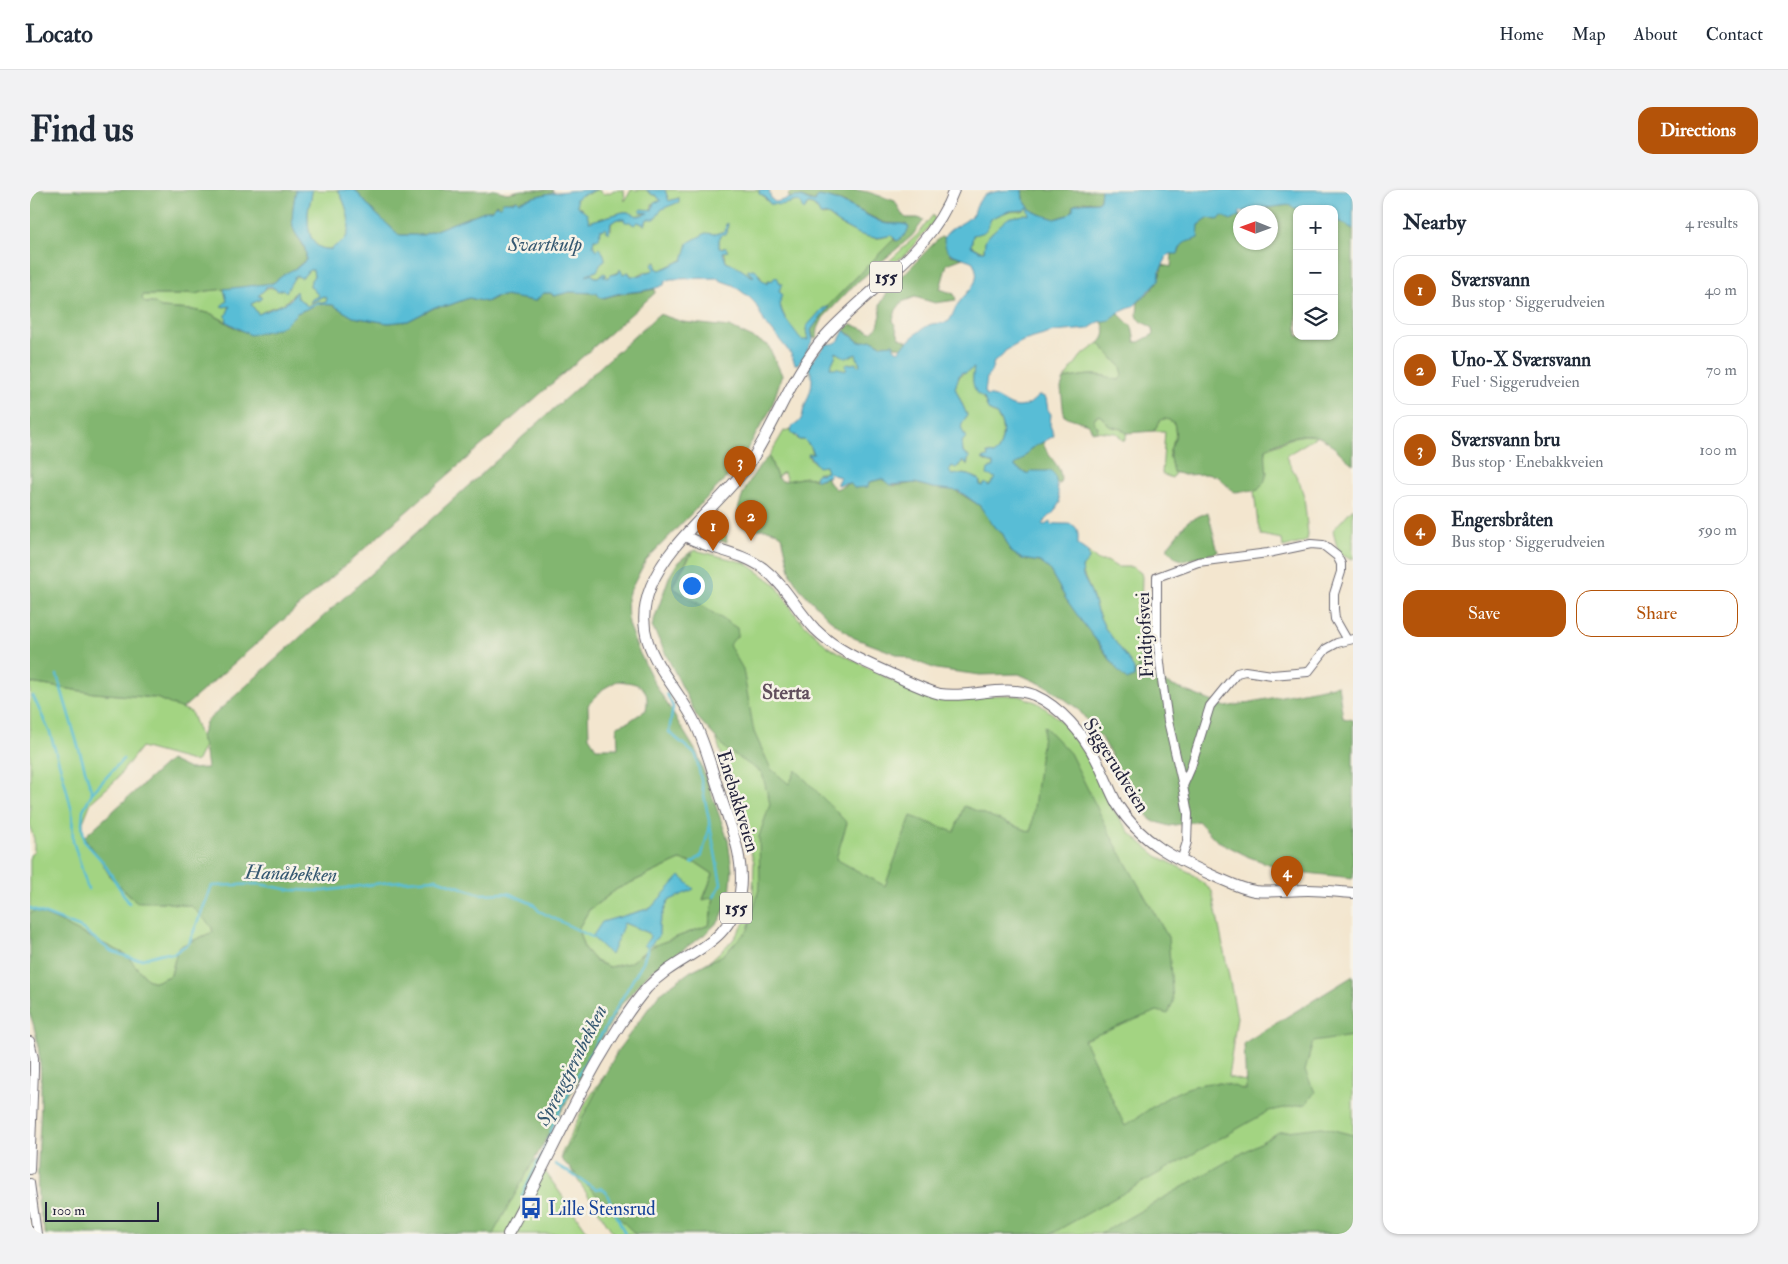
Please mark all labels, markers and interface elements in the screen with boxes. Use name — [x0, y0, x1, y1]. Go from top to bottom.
text: Locato — [25, 19, 93, 50]
text: Home — [1499, 23, 1544, 46]
text: Map — [1572, 23, 1606, 46]
text: About — [1634, 23, 1678, 46]
text: Contact — [1706, 23, 1763, 46]
button: Directions — [1638, 107, 1758, 154]
text: Find us — [30, 108, 134, 152]
north arrow — [1233, 205, 1278, 250]
map controls — [1293, 205, 1338, 340]
button: + — [1293, 205, 1338, 250]
text: Nearby — [1403, 209, 1466, 236]
text: 4 results — [1685, 213, 1738, 233]
water label: Svartkulp — [507, 232, 582, 257]
button: − — [1293, 250, 1338, 295]
road number: 155 — [870, 262, 902, 292]
text: Sværsvann — [1451, 268, 1530, 292]
text: 1 — [1417, 280, 1423, 300]
text: 40 m — [1704, 280, 1737, 300]
text: Bus stop · Siggerudveien — [1451, 292, 1605, 312]
button: layers — [1293, 295, 1338, 340]
text: Uno-X Sværsvann — [1451, 348, 1591, 372]
text: 2 — [1416, 360, 1424, 380]
text: 70 m — [1706, 360, 1737, 380]
text: Fuel · Siggerudveien — [1451, 372, 1580, 392]
text: Sværsvann bru — [1451, 428, 1560, 452]
text: 3 — [1417, 440, 1423, 460]
text: 100 m — [1699, 440, 1737, 460]
pin: 3 — [724, 446, 756, 487]
text: Bus stop · Enebakkveien — [1451, 452, 1604, 472]
pin: 2 — [735, 500, 767, 541]
text: Engersbråten — [1451, 508, 1553, 532]
pin: 1 — [697, 510, 729, 551]
text: 4 — [1416, 520, 1424, 540]
text: 590 m — [1698, 520, 1737, 540]
text: Bus stop · Siggerudveien — [1451, 532, 1605, 552]
your location — [679, 573, 705, 599]
button: Save — [1403, 590, 1566, 637]
button: Share — [1576, 590, 1738, 637]
street label: Fridtjofsvei — [1131, 591, 1159, 679]
district label: Sterta — [762, 680, 811, 705]
street label: Siggerudveien — [1078, 714, 1155, 817]
street label: Enebakkveien — [711, 747, 765, 855]
pin: 4 — [1271, 856, 1303, 897]
water label: Hanåbekken — [243, 859, 338, 888]
road number: 155 — [720, 892, 752, 924]
water label: Sprengtjernbekken — [530, 1001, 613, 1131]
bus stop icon: Lille Stensrud — [518, 1195, 544, 1221]
place label: Lille Stensrud — [548, 1197, 656, 1221]
scale bar — [45, 1199, 159, 1222]
text: 100 m — [52, 1202, 85, 1219]

